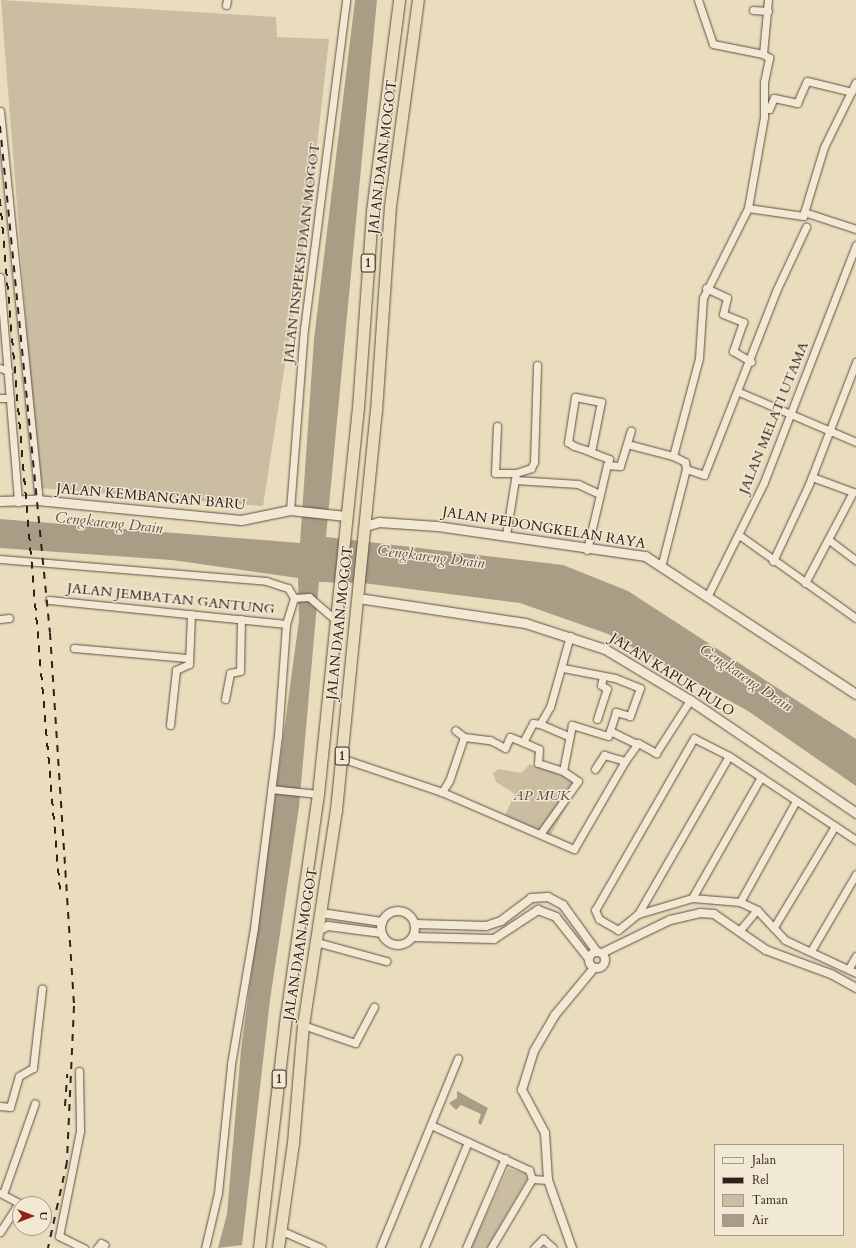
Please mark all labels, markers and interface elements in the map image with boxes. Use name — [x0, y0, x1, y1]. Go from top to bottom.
street label: JALAN DAAN MOGOT — [365, 79, 401, 235]
street label: JALAN INSPEKSI DAAN MOGOT — [280, 142, 324, 364]
road number: 1 — [360, 252, 376, 274]
street label: JALAN MELATI UTAMA — [736, 339, 812, 497]
street label: JALAN KEMBANGAN BARU — [56, 480, 246, 514]
street label: JALAN PEDONGKELAN RAYA — [441, 504, 647, 552]
water label: Cengkareng Drain — [54, 508, 164, 538]
water label: Cengkareng Drain — [376, 541, 486, 573]
street label: JALAN DAAN MOGOT — [324, 545, 356, 701]
street label: JALAN JEMBATAN GANTUNG — [66, 580, 276, 618]
street label: JALAN KAPUK PULO — [607, 630, 737, 720]
water label: Cengkareng Drain — [696, 640, 796, 716]
road number: 1 — [334, 745, 350, 767]
park label: AP MUK — [513, 788, 571, 804]
street label: JALAN DAAN MOGOT — [281, 866, 321, 1022]
road number: 1 — [271, 1068, 287, 1090]
legend — [714, 1144, 844, 1236]
text: Jalan — [752, 1152, 776, 1168]
text: Rel — [752, 1172, 769, 1188]
text: Taman — [752, 1192, 788, 1208]
north arrow — [12, 1196, 52, 1236]
text: U — [36, 1212, 51, 1220]
text: Air — [752, 1212, 768, 1228]

